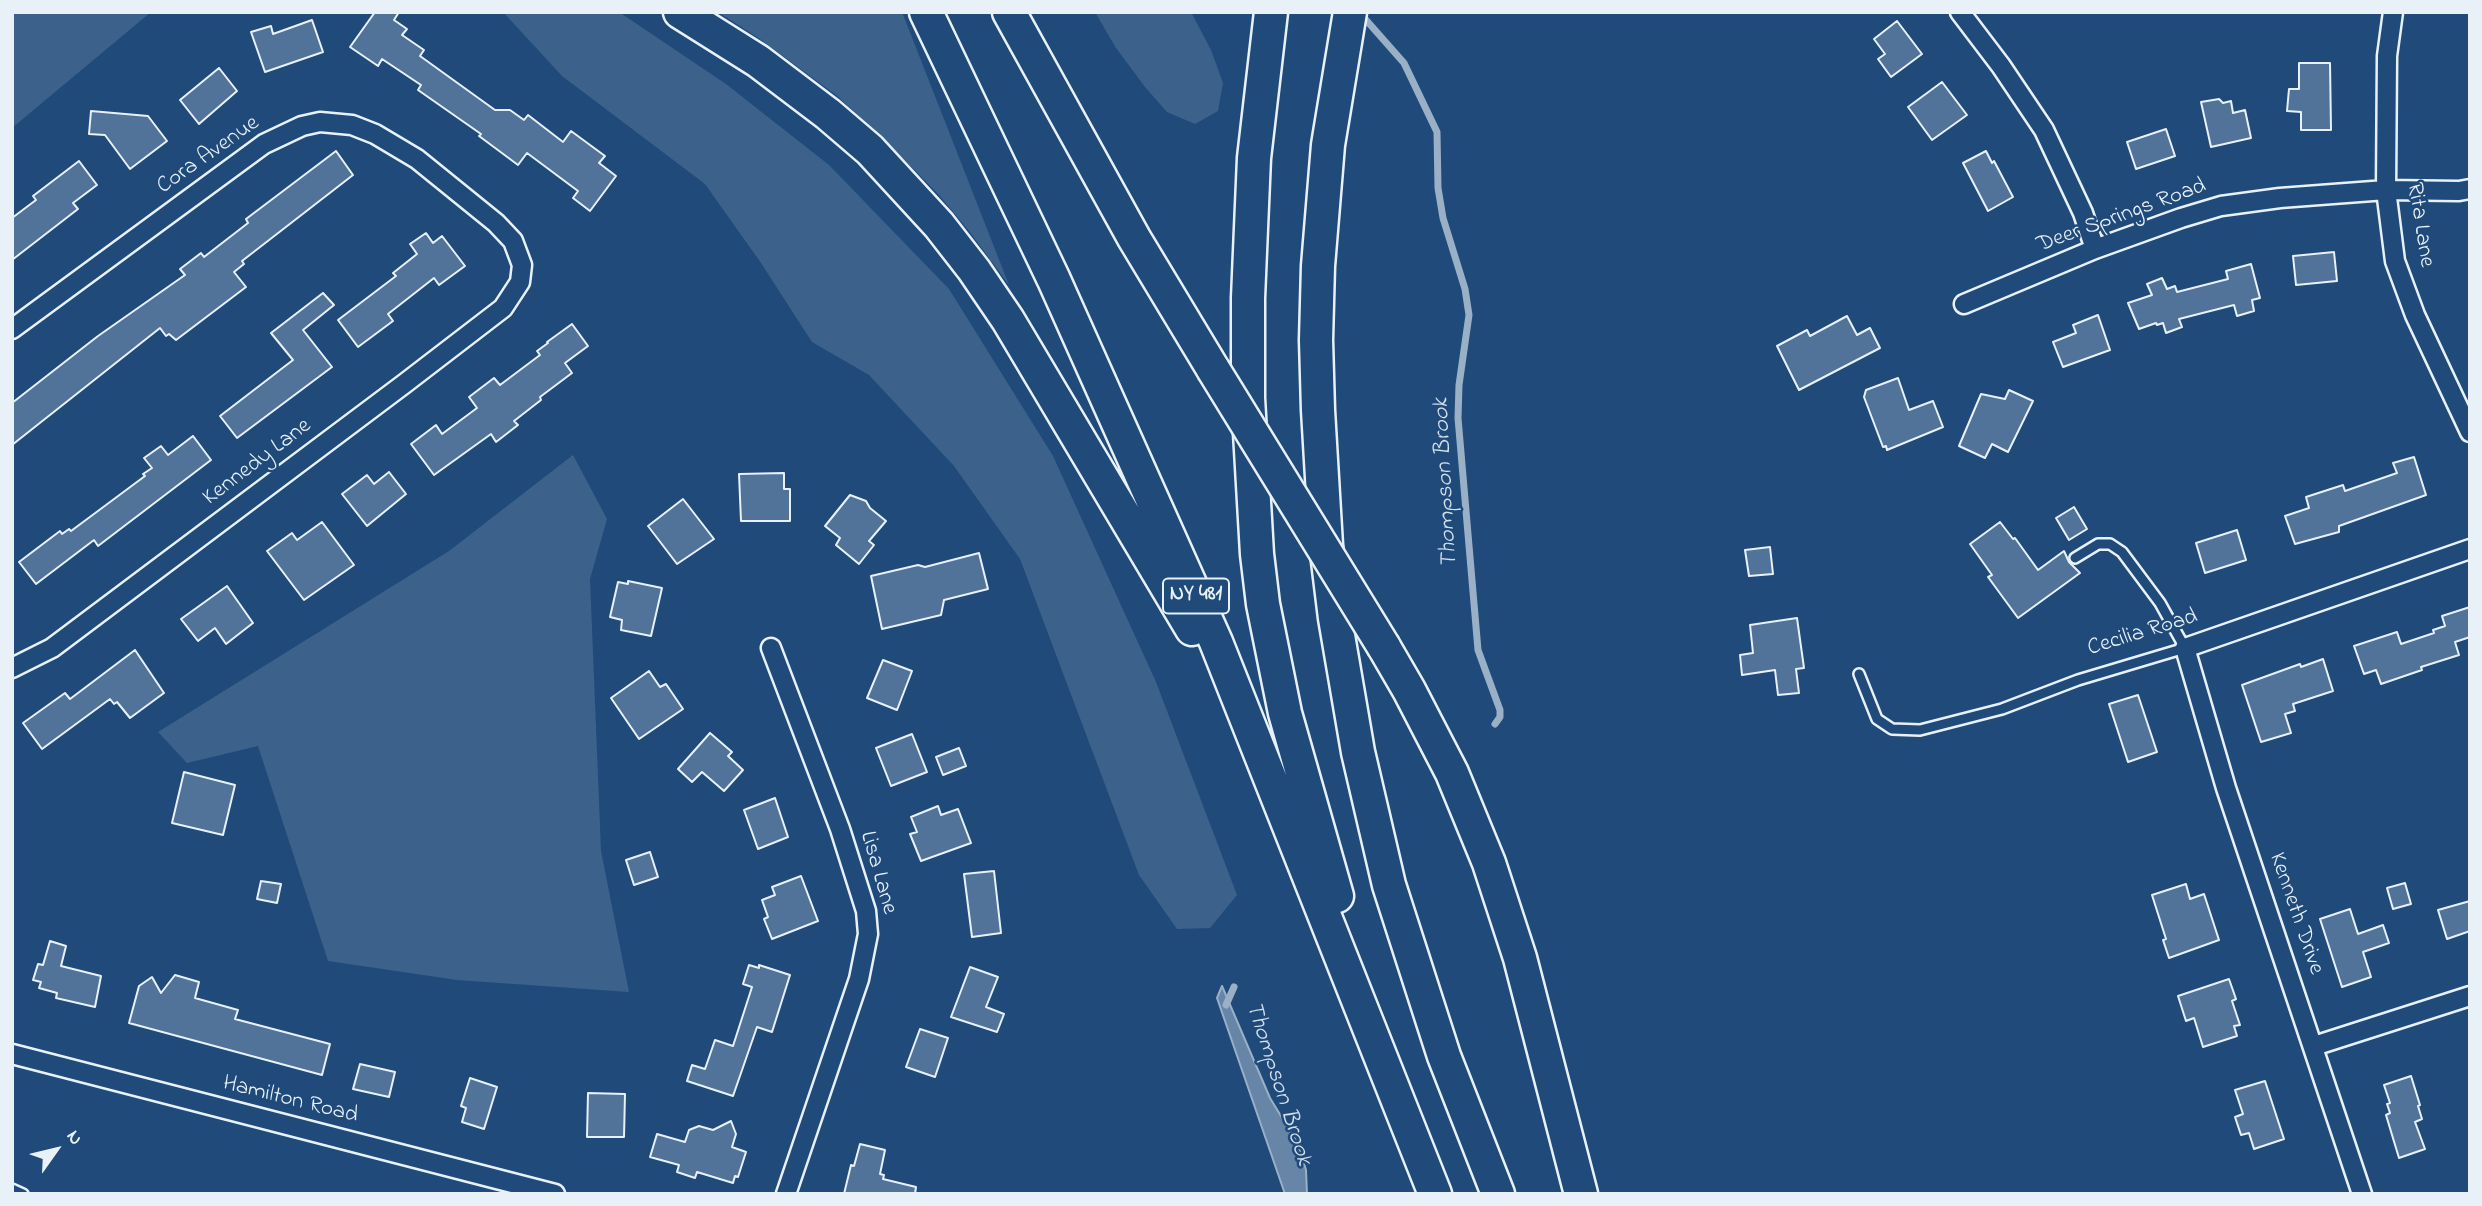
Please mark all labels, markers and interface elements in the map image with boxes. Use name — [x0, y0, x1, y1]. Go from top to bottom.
street label: Cora Avenue — [152, 111, 266, 201]
street label: Deer Springs Road — [2034, 174, 2210, 260]
street label: Rita Lane — [2399, 181, 2439, 269]
water label: Thompson Brook — [1428, 397, 1466, 569]
street label: Kennedy Lane — [198, 413, 318, 513]
road number: NY 481 — [1163, 578, 1229, 614]
street label: Cecilia Road — [2085, 604, 2201, 664]
street label: Lisa Lane — [852, 828, 902, 918]
street label: Kenneth Drive — [2261, 850, 2329, 978]
water label: Thompson Brook — [1237, 999, 1317, 1169]
street label: Hamilton Road — [219, 1071, 361, 1131]
north arrow — [21, 1115, 91, 1185]
text: N — [59, 1125, 89, 1151]

